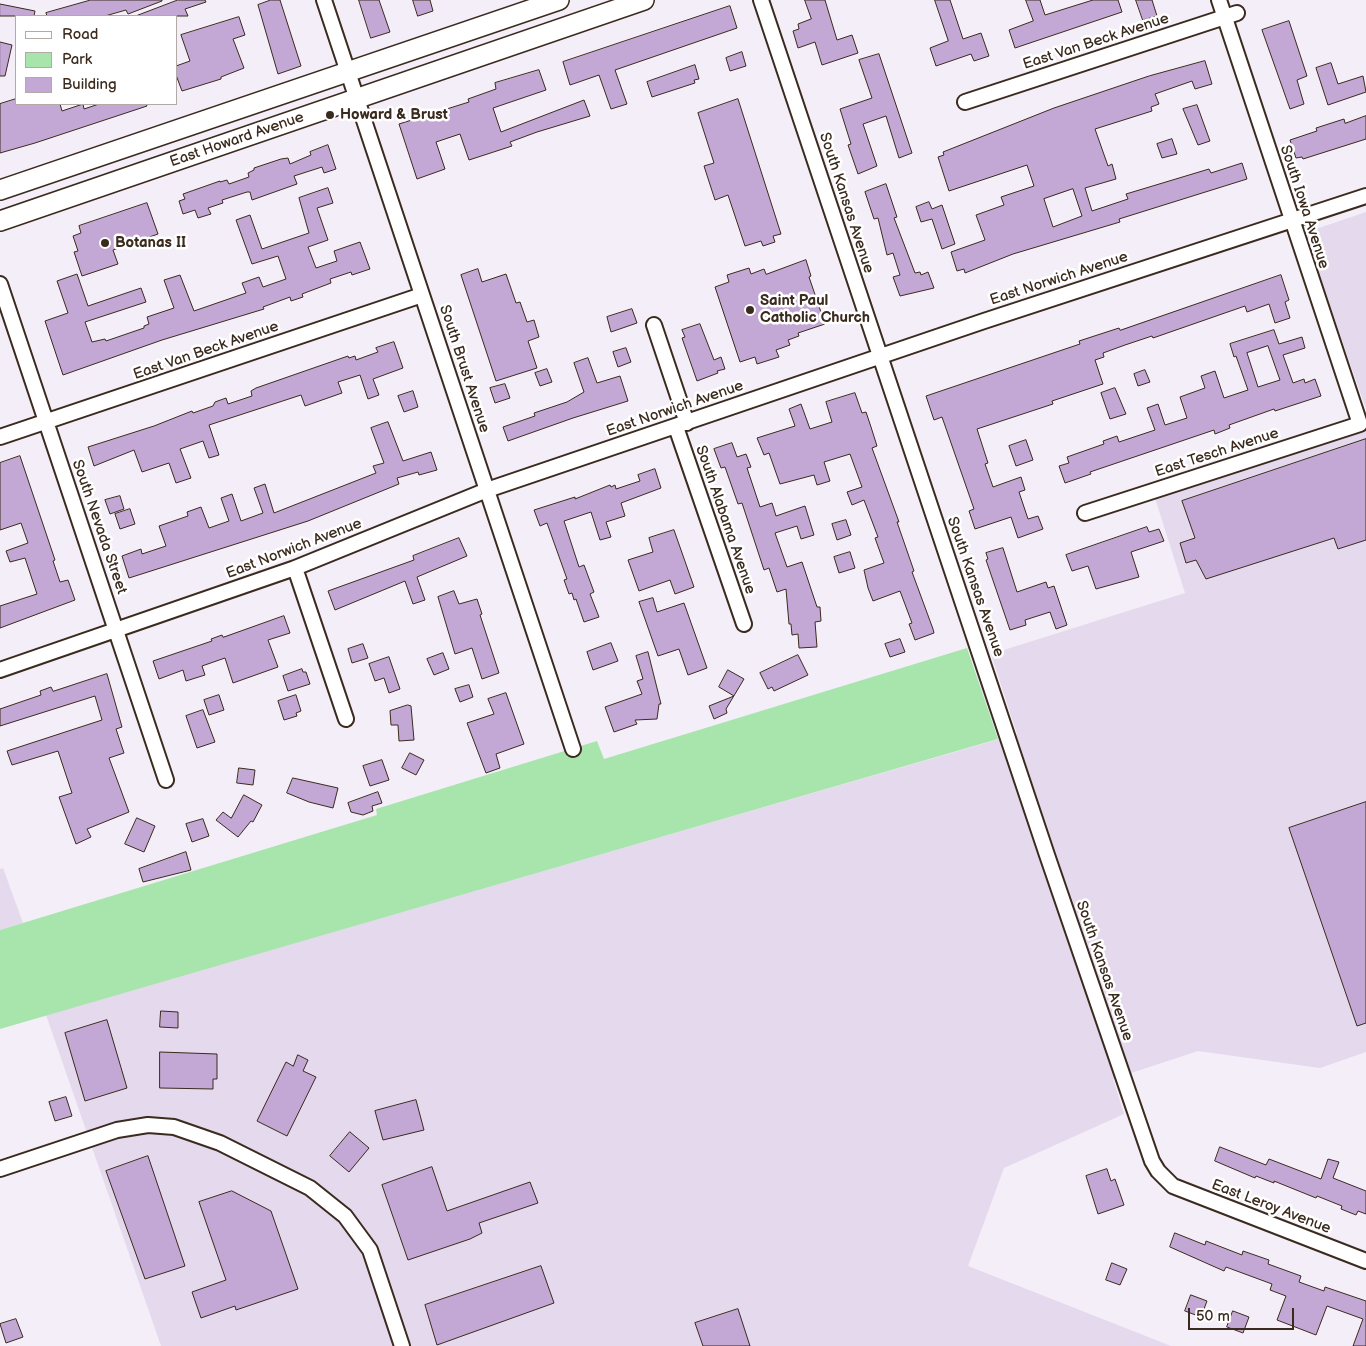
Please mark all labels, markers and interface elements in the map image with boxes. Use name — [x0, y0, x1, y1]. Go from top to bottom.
street label: East Van Beck Avenue — [1021, 10, 1171, 74]
legend — [15, 15, 178, 105]
text: Road — [62, 25, 98, 44]
text: Park — [62, 50, 92, 69]
text: Building — [62, 75, 117, 94]
place label: Howard & Brust — [340, 106, 448, 124]
street label: East Howard Avenue — [168, 109, 306, 171]
marker: Howard & Brust — [324, 109, 336, 121]
street label: South Kansas Avenue — [815, 130, 877, 276]
street label: South Iowa Avenue — [1276, 143, 1332, 271]
place label: Botanas II — [115, 234, 186, 252]
marker: Botanas II — [99, 237, 111, 249]
street label: East Norwich Avenue — [988, 248, 1130, 310]
place label: Saint Paul Catholic Church — [760, 292, 870, 327]
street label: South Brust Avenue — [435, 303, 493, 435]
marker: Saint Paul Catholic Church — [744, 304, 756, 316]
street label: East Van Beck Avenue — [131, 318, 281, 384]
street label: East Norwich Avenue — [604, 377, 746, 441]
street label: East Tesch Avenue — [1153, 425, 1281, 481]
street label: South Alabama Avenue — [691, 443, 759, 597]
street label: South Nevada Street — [68, 458, 130, 596]
street label: East Norwich Avenue — [224, 515, 364, 583]
street label: South Kansas Avenue — [943, 515, 1007, 659]
street label: South Kansas Avenue — [1072, 899, 1136, 1043]
street label: East Leroy Avenue — [1209, 1176, 1333, 1238]
scale bar — [1191, 1298, 1297, 1330]
text: 50 m — [1196, 1307, 1230, 1326]

